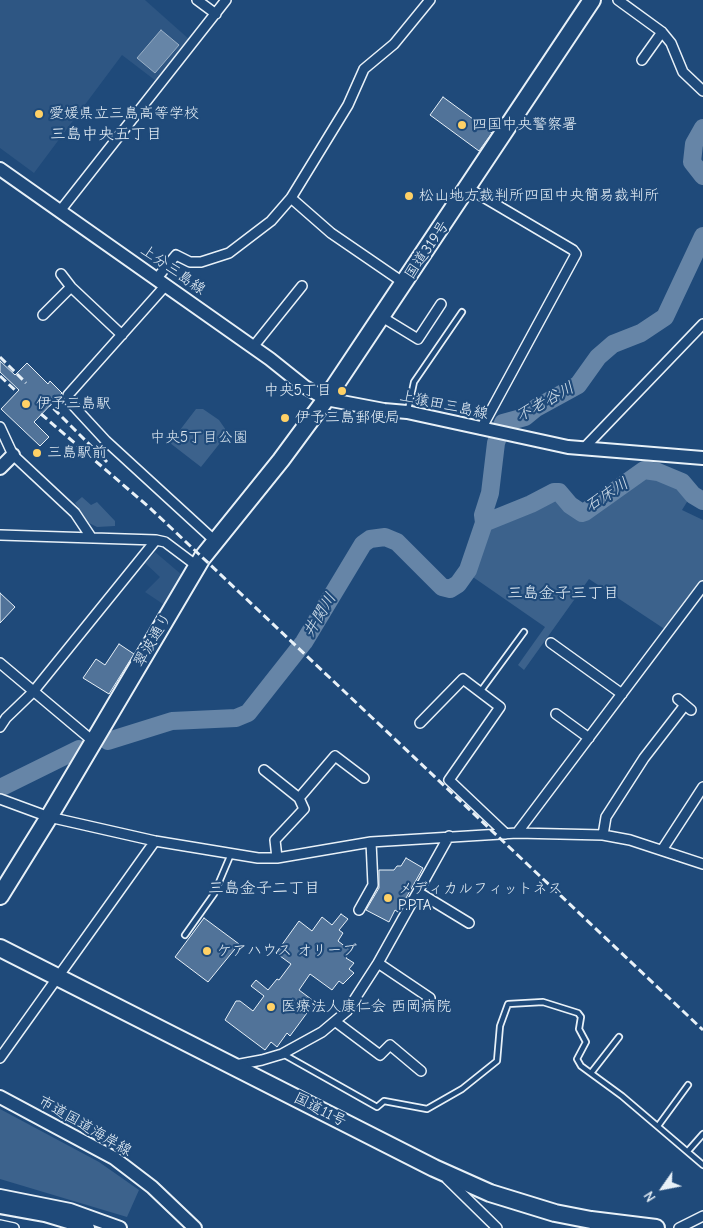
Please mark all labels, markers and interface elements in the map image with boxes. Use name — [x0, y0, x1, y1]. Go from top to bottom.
place label: 愛媛県立三島高等学校 — [49, 105, 199, 123]
marker: 愛媛県立三島高等学校 — [33, 108, 45, 120]
place label: 四国中央警察署 — [472, 116, 577, 134]
marker: 四国中央警察署 — [456, 119, 468, 131]
district label: 三島中央五丁目 — [50, 124, 162, 144]
place label: 松山地方裁判所四国中央簡易裁判所 — [419, 187, 659, 205]
marker: 松山地方裁判所四国中央簡易裁判所 — [403, 190, 415, 202]
street label: 国道319号 — [401, 217, 453, 283]
street label: 上分三島線 — [137, 241, 209, 299]
water label: 不老谷川 — [512, 378, 578, 426]
place label: 中央5丁目 — [264, 382, 332, 400]
marker: 中央5丁目 — [336, 385, 348, 397]
street label: 上猿田三島線 — [398, 387, 490, 423]
place label: 伊予三島駅 — [36, 395, 111, 413]
marker: 伊予三島駅 — [20, 398, 32, 410]
place label: 伊予三島郵便局 — [295, 409, 400, 427]
marker: 伊予三島郵便局 — [279, 412, 291, 424]
park label: 中央5丁目公園 — [150, 429, 248, 447]
place label: 三島駅前 — [47, 444, 107, 462]
marker: 三島駅前 — [31, 447, 43, 459]
water label: 石床川 — [582, 474, 632, 516]
district label: 三島金子三丁目 — [507, 583, 619, 603]
water label: 井関川 — [299, 589, 341, 641]
street label: 翠波通り — [130, 610, 176, 670]
district label: 三島金子二丁目 — [208, 878, 320, 898]
place label: メディカルフィットネス P.PTA — [398, 880, 563, 915]
marker: メディカルフィットネス P.PTA — [382, 892, 394, 904]
place label: ケアハウス オリーブ — [217, 942, 357, 960]
marker: ケアハウス オリーブ — [201, 945, 213, 957]
place label: 医療法人康仁会 西岡病院 — [281, 998, 451, 1016]
marker: 医療法人康仁会 西岡病院 — [265, 1001, 277, 1013]
street label: 国道11号 — [291, 1089, 349, 1131]
street label: 市道国道海岸線 — [35, 1092, 135, 1160]
north arrow — [638, 1163, 688, 1213]
text: N — [640, 1188, 660, 1205]

